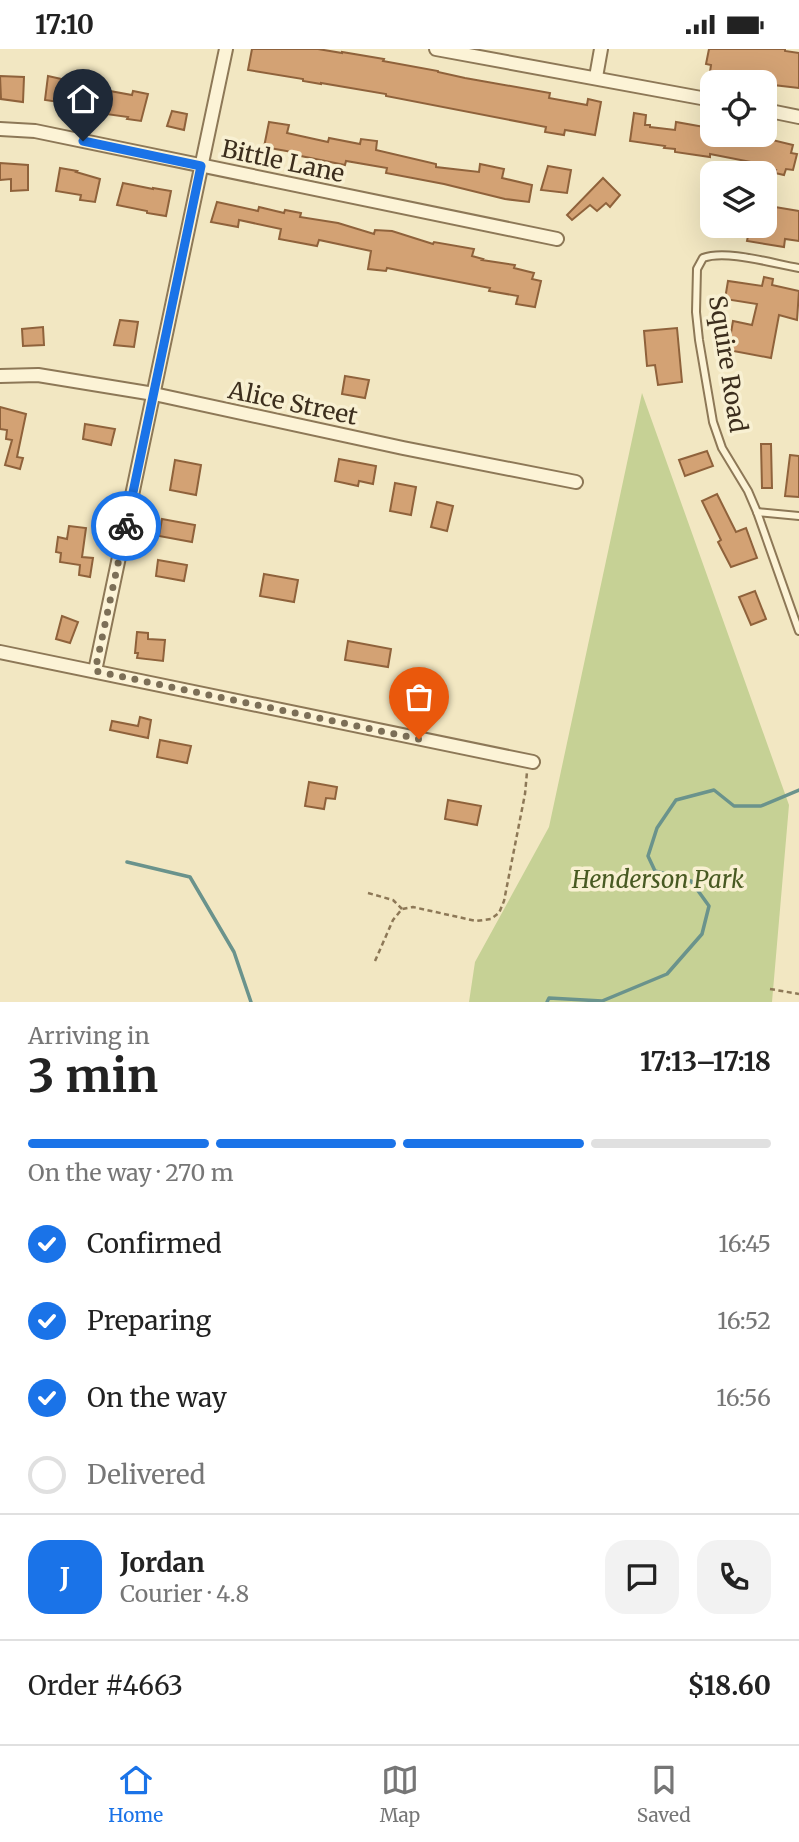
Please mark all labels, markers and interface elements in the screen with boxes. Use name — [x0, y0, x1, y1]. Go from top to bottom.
text: 17:10 — [35, 8, 94, 41]
pin — [53, 69, 113, 141]
map controls — [700, 70, 777, 238]
button: locate — [700, 70, 777, 147]
icon: home — [64, 80, 102, 118]
street label: Bittle Lane — [219, 133, 347, 189]
button: layers — [700, 161, 777, 238]
street label: Squire Road — [702, 293, 754, 435]
street label: Alice Street — [225, 374, 361, 432]
courier — [91, 491, 161, 561]
icon: bike — [107, 507, 145, 545]
pin — [389, 667, 449, 739]
icon: bag — [400, 678, 438, 716]
park label: Henderson Park — [571, 864, 744, 895]
text: Arriving in — [28, 1021, 150, 1050]
text: 17:13–17:18 — [640, 1045, 771, 1078]
text: 3 min — [28, 1047, 158, 1105]
text: On the way · 270 m — [28, 1158, 234, 1187]
icon: check — [28, 1225, 66, 1263]
text: Confirmed — [87, 1227, 222, 1260]
text: 16:45 — [718, 1229, 771, 1258]
icon: check — [28, 1302, 66, 1340]
text: Preparing — [87, 1304, 211, 1337]
text: 16:52 — [717, 1306, 771, 1335]
icon: check — [28, 1379, 66, 1417]
text: On the way — [87, 1381, 227, 1414]
text: 16:56 — [716, 1383, 771, 1412]
text: Delivered — [87, 1458, 206, 1491]
button: chat — [605, 1540, 679, 1614]
button: phone — [697, 1540, 771, 1614]
text: Jordan — [120, 1546, 205, 1579]
text: J — [60, 1561, 70, 1594]
text: Courier · 4.8 — [120, 1579, 249, 1608]
text: Order #4663 — [28, 1669, 183, 1702]
text: $18.60 — [688, 1669, 771, 1702]
tab: Home — [108, 1761, 163, 1827]
tab: Map — [380, 1761, 420, 1827]
tab: Saved — [637, 1761, 691, 1827]

